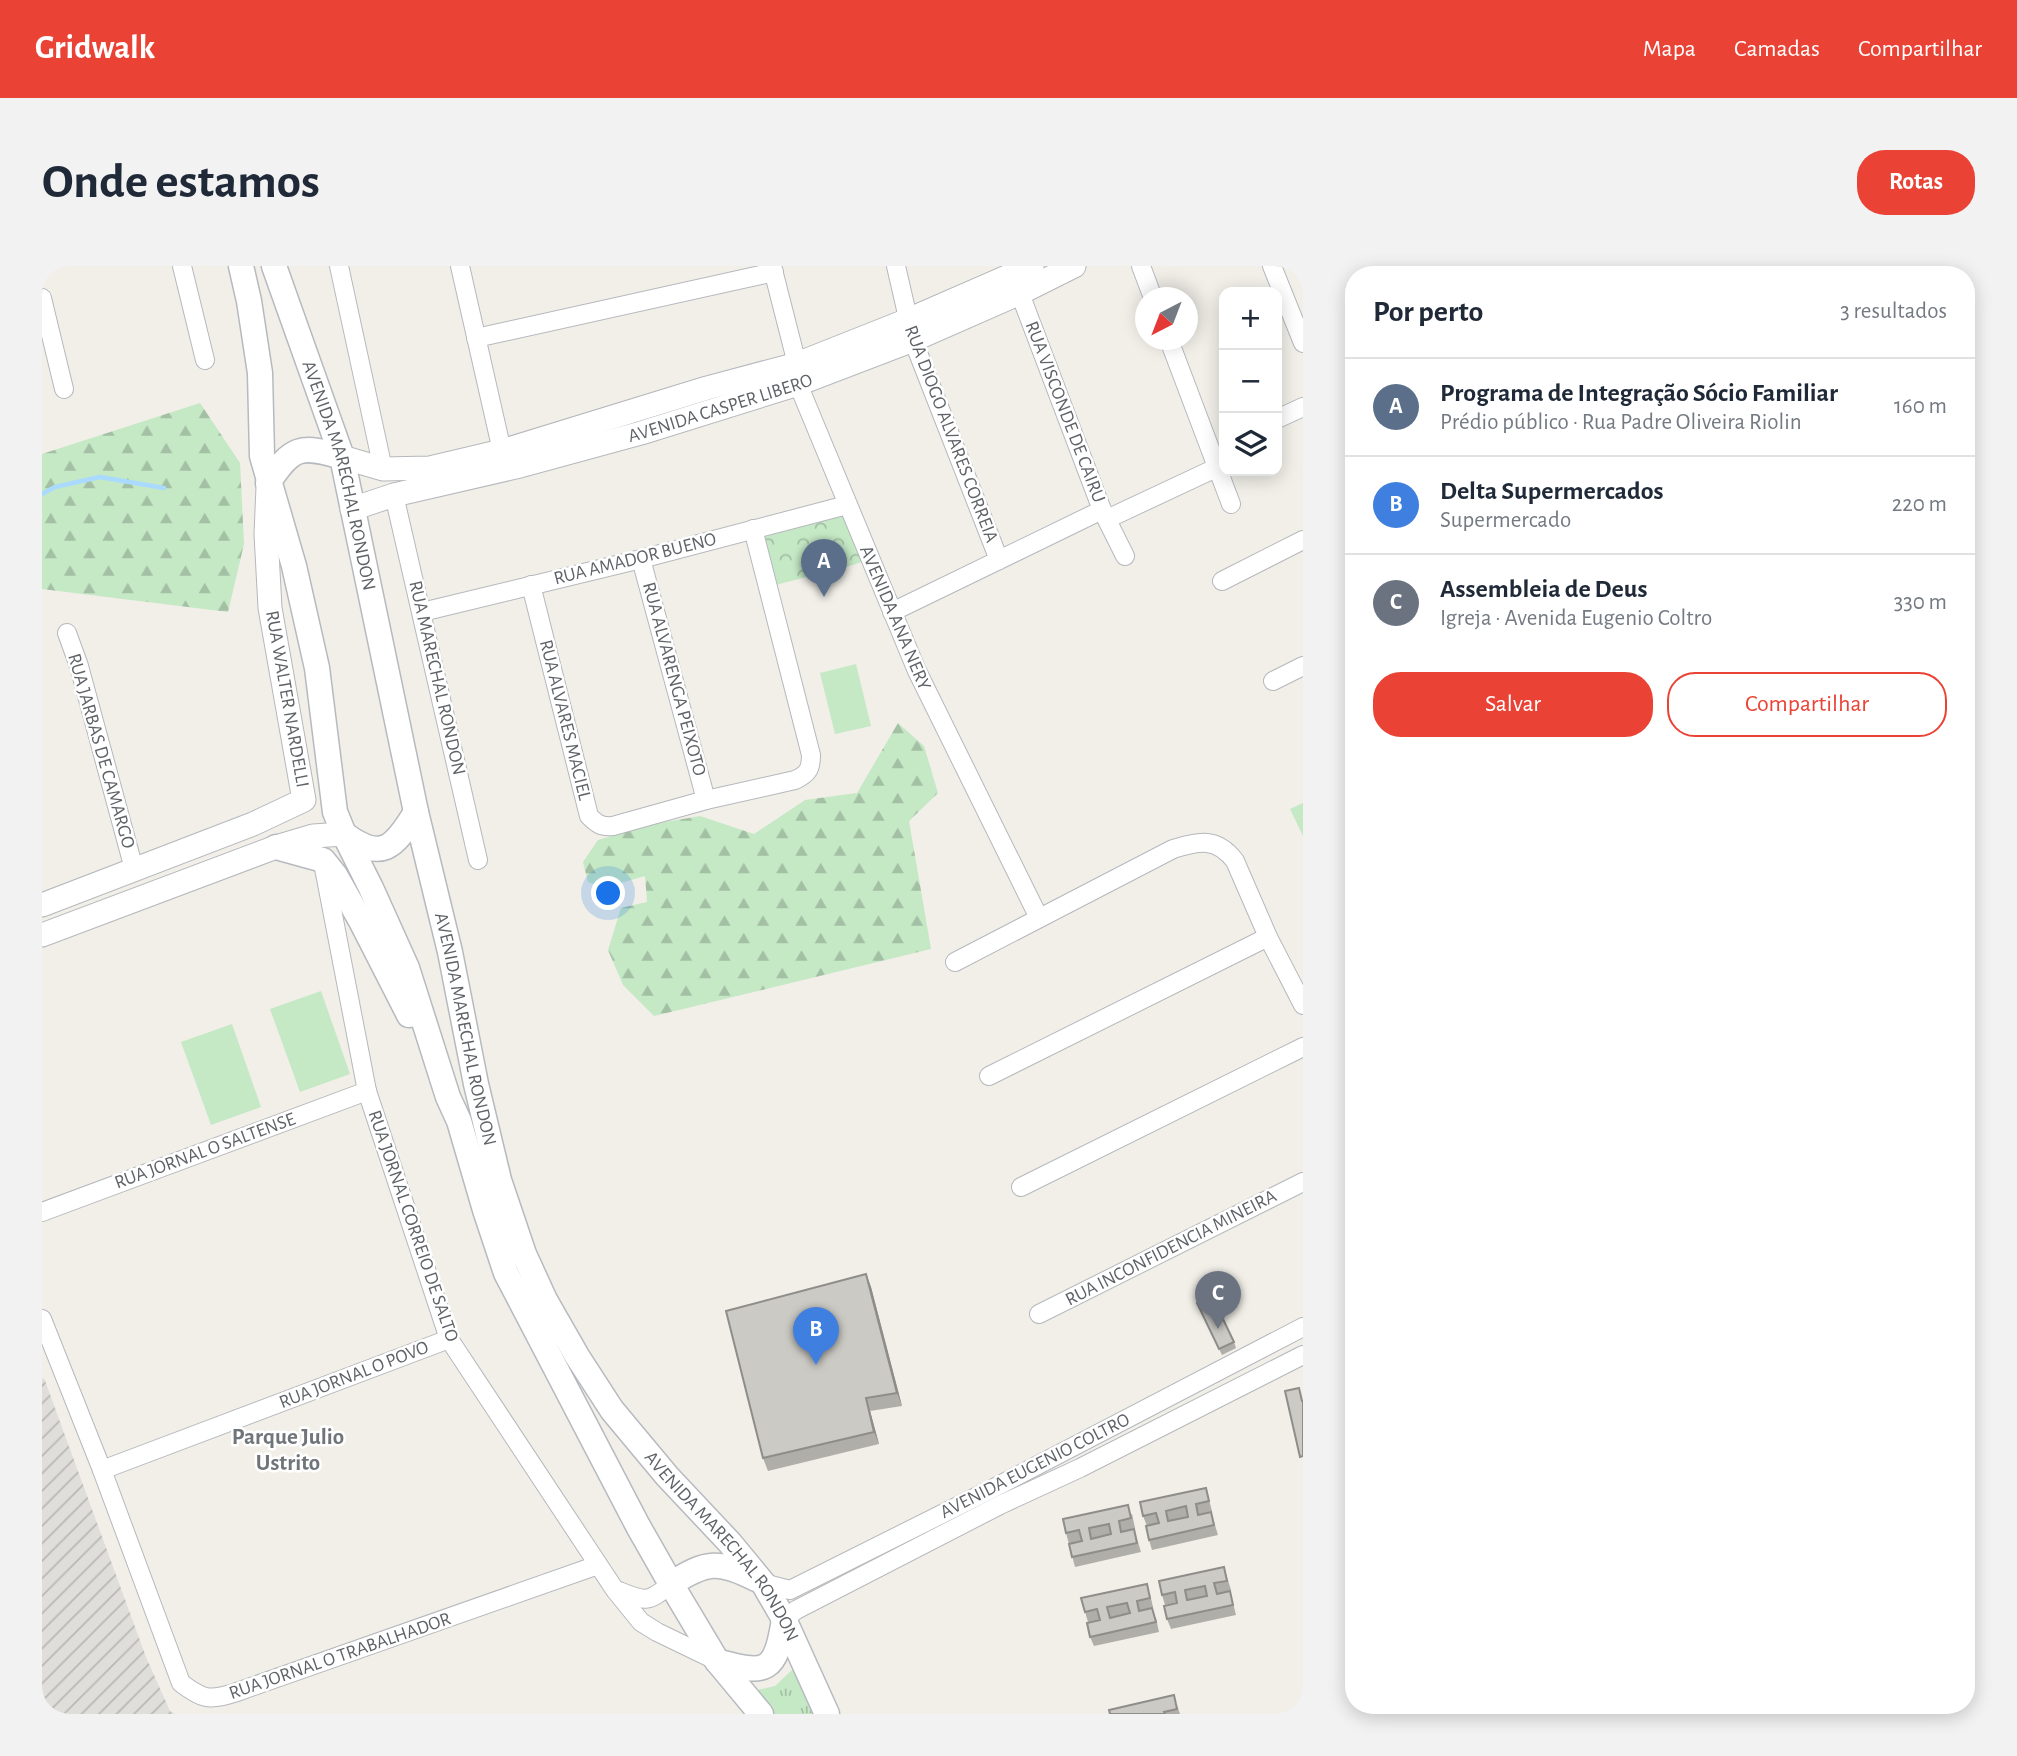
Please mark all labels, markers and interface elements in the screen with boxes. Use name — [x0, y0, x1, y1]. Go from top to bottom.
text: Gridwalk — [35, 32, 155, 65]
text: Mapa — [1643, 37, 1696, 61]
text: Camadas — [1734, 37, 1820, 61]
text: Compartilhar — [1858, 37, 1982, 61]
button: Rotas — [1857, 150, 1975, 215]
text: Onde estamos — [42, 158, 320, 207]
north arrow — [1135, 287, 1198, 350]
map controls — [1219, 287, 1282, 476]
button: + — [1219, 287, 1282, 350]
text: Por perto — [1373, 297, 1483, 327]
text: 3 resultados — [1840, 300, 1947, 323]
street label: RUA VISCONDE DE CAIRU — [1022, 319, 1108, 505]
street label: RUA DIOGO ALVARES CORREIA — [901, 323, 1001, 545]
button: − — [1219, 350, 1282, 413]
street label: AVENIDA MARECHAL RONDON — [299, 358, 379, 592]
street label: AVENIDA CASPER LIBERO — [626, 370, 815, 446]
text: Programa de Integração Sócio Familiar — [1440, 380, 1838, 406]
text: A — [1389, 395, 1403, 418]
text: 160 m — [1894, 395, 1947, 418]
text: Prédio público · Rua Padre Oliveira Riolin — [1440, 411, 1802, 434]
button: layers — [1219, 413, 1282, 476]
text: Delta Supermercados — [1440, 478, 1664, 504]
text: B — [1389, 493, 1403, 516]
text: 220 m — [1892, 493, 1947, 516]
text: Supermercado — [1440, 509, 1571, 532]
street label: RUA AMADOR BUENO — [552, 530, 718, 588]
pin: A — [801, 539, 847, 597]
street label: AVENIDA ANA NERY — [856, 543, 934, 693]
text: Assembleia de Deus — [1440, 576, 1647, 602]
street label: RUA MARECHAL RONDON — [405, 579, 469, 777]
street label: RUA ALVARENGA PEIXOTO — [639, 580, 709, 778]
text: C — [1390, 591, 1402, 614]
text: 330 m — [1894, 591, 1947, 614]
text: Igreja · Avenida Eugenio Coltro — [1440, 607, 1712, 630]
street label: RUA WALTER NARDELLI — [262, 609, 312, 789]
street label: RUA ALVARES MACIEL — [536, 638, 594, 802]
street label: RUA JARBAS DE CAMARGO — [64, 651, 138, 851]
button: Salvar — [1373, 672, 1653, 737]
button: Compartilhar — [1667, 672, 1947, 737]
your location — [591, 876, 625, 910]
street label: AVENIDA MARECHAL RONDON — [431, 911, 500, 1147]
street label: RUA JORNAL CORREIO DE SALTO — [364, 1108, 462, 1344]
street label: RUA JORNAL O SALTENSE — [112, 1109, 298, 1193]
street label: RUA INCONFIDENCIA MINEIRA — [1062, 1185, 1280, 1311]
pin: C — [1195, 1271, 1241, 1329]
pin: B — [793, 1307, 839, 1365]
street label: RUA JORNAL O POVO — [277, 1338, 431, 1412]
street label: AVENIDA EUGENIO COLTRO — [937, 1410, 1133, 1522]
district label: Parque Julio Ustrito — [232, 1426, 344, 1475]
street label: AVENIDA MARECHAL RONDON — [641, 1448, 802, 1644]
street label: RUA JORNAL O TRABALHADOR — [227, 1609, 453, 1703]

